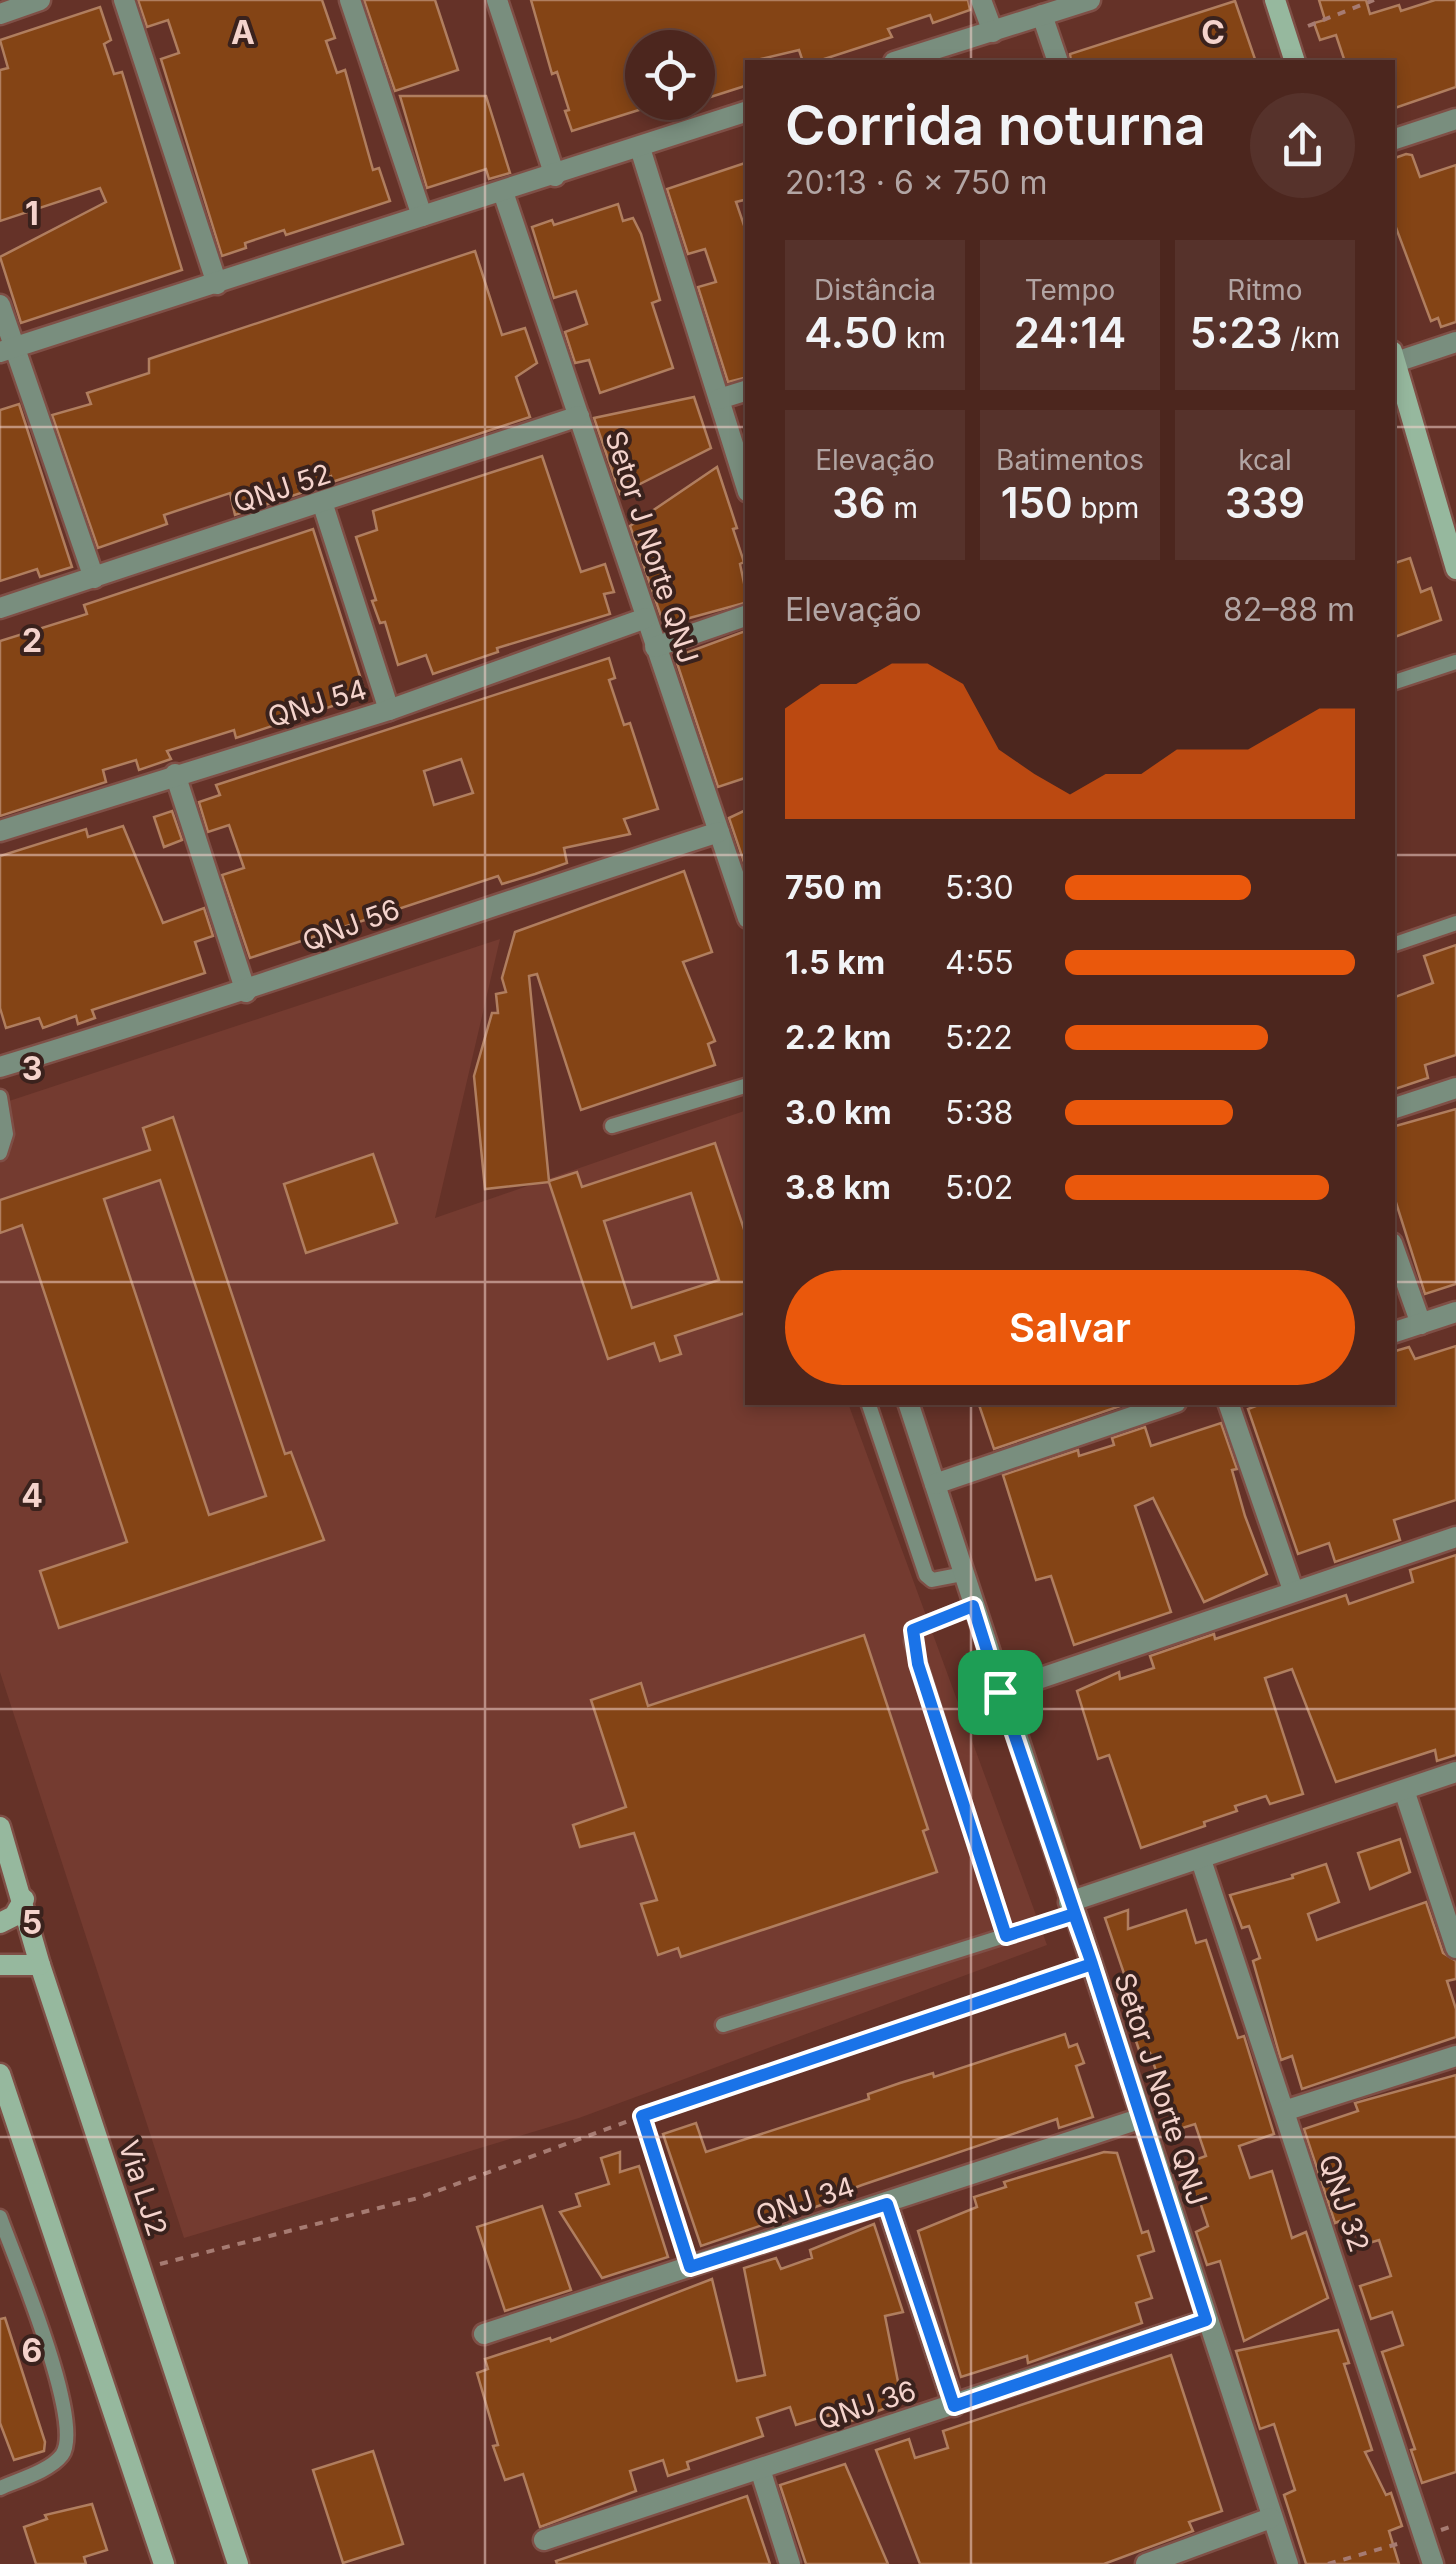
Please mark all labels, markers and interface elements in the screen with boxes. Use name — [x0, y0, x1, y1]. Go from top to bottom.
text: A — [231, 13, 255, 52]
text: C — [1201, 13, 1225, 52]
map controls — [625, 30, 715, 120]
button: locate — [625, 30, 715, 120]
text: Corrida noturna — [785, 92, 1206, 158]
button: share — [1250, 93, 1355, 198]
text: 20:13 · 6 × 750 m — [785, 163, 1047, 202]
text: 1 — [25, 194, 39, 233]
text: Distância — [814, 273, 936, 307]
text: Tempo — [1025, 273, 1115, 307]
text: Ritmo — [1227, 273, 1303, 307]
text: 4.50 — [804, 307, 898, 358]
text: 24:14 — [1014, 307, 1126, 358]
text: 5:23 — [1190, 307, 1282, 358]
text: km — [898, 321, 946, 355]
text: /km — [1282, 321, 1340, 355]
street label: Setor J Norte QNJ — [598, 426, 706, 668]
text: Elevação — [815, 443, 935, 477]
text: Batimentos — [996, 443, 1144, 477]
text: kcal — [1238, 443, 1292, 477]
street label: QNJ 52 — [229, 456, 335, 520]
text: 36 — [832, 477, 886, 528]
text: 150 — [1001, 477, 1073, 528]
text: 339 — [1225, 477, 1305, 528]
text: m — [886, 491, 918, 525]
text: bpm — [1073, 491, 1139, 525]
text: Elevação — [785, 590, 922, 629]
text: 82–88 m — [1223, 590, 1355, 629]
text: 2 — [22, 621, 42, 660]
street label: QNJ 54 — [264, 672, 370, 734]
text: 750 m — [785, 868, 882, 907]
text: 5:30 — [945, 868, 1014, 907]
street label: QNJ 56 — [298, 892, 404, 958]
text: 1.5 km — [785, 943, 885, 982]
text: 4:55 — [945, 943, 1014, 982]
text: 2.2 km — [785, 1018, 891, 1057]
text: 5:22 — [945, 1018, 1013, 1057]
text: 3 — [22, 1049, 42, 1088]
text: 3.0 km — [785, 1093, 892, 1132]
text: 5:38 — [945, 1093, 1013, 1132]
text: 3.8 km — [785, 1168, 891, 1207]
text: 5:02 — [945, 1168, 1013, 1207]
button: Salvar — [785, 1270, 1355, 1385]
text: 4 — [21, 1476, 43, 1515]
pin — [958, 1650, 1043, 1735]
icon: arrive — [973, 1665, 1028, 1720]
text: 5 — [22, 1903, 42, 1942]
street label: Setor J Norte QNJ — [1107, 1968, 1215, 2210]
street label: Via LJ2 — [112, 2136, 174, 2240]
street label: QNJ 32 — [1312, 2150, 1376, 2256]
street label: QNJ 34 — [751, 2169, 859, 2233]
text: 6 — [22, 2331, 42, 2370]
street label: QNJ 36 — [814, 2373, 920, 2437]

